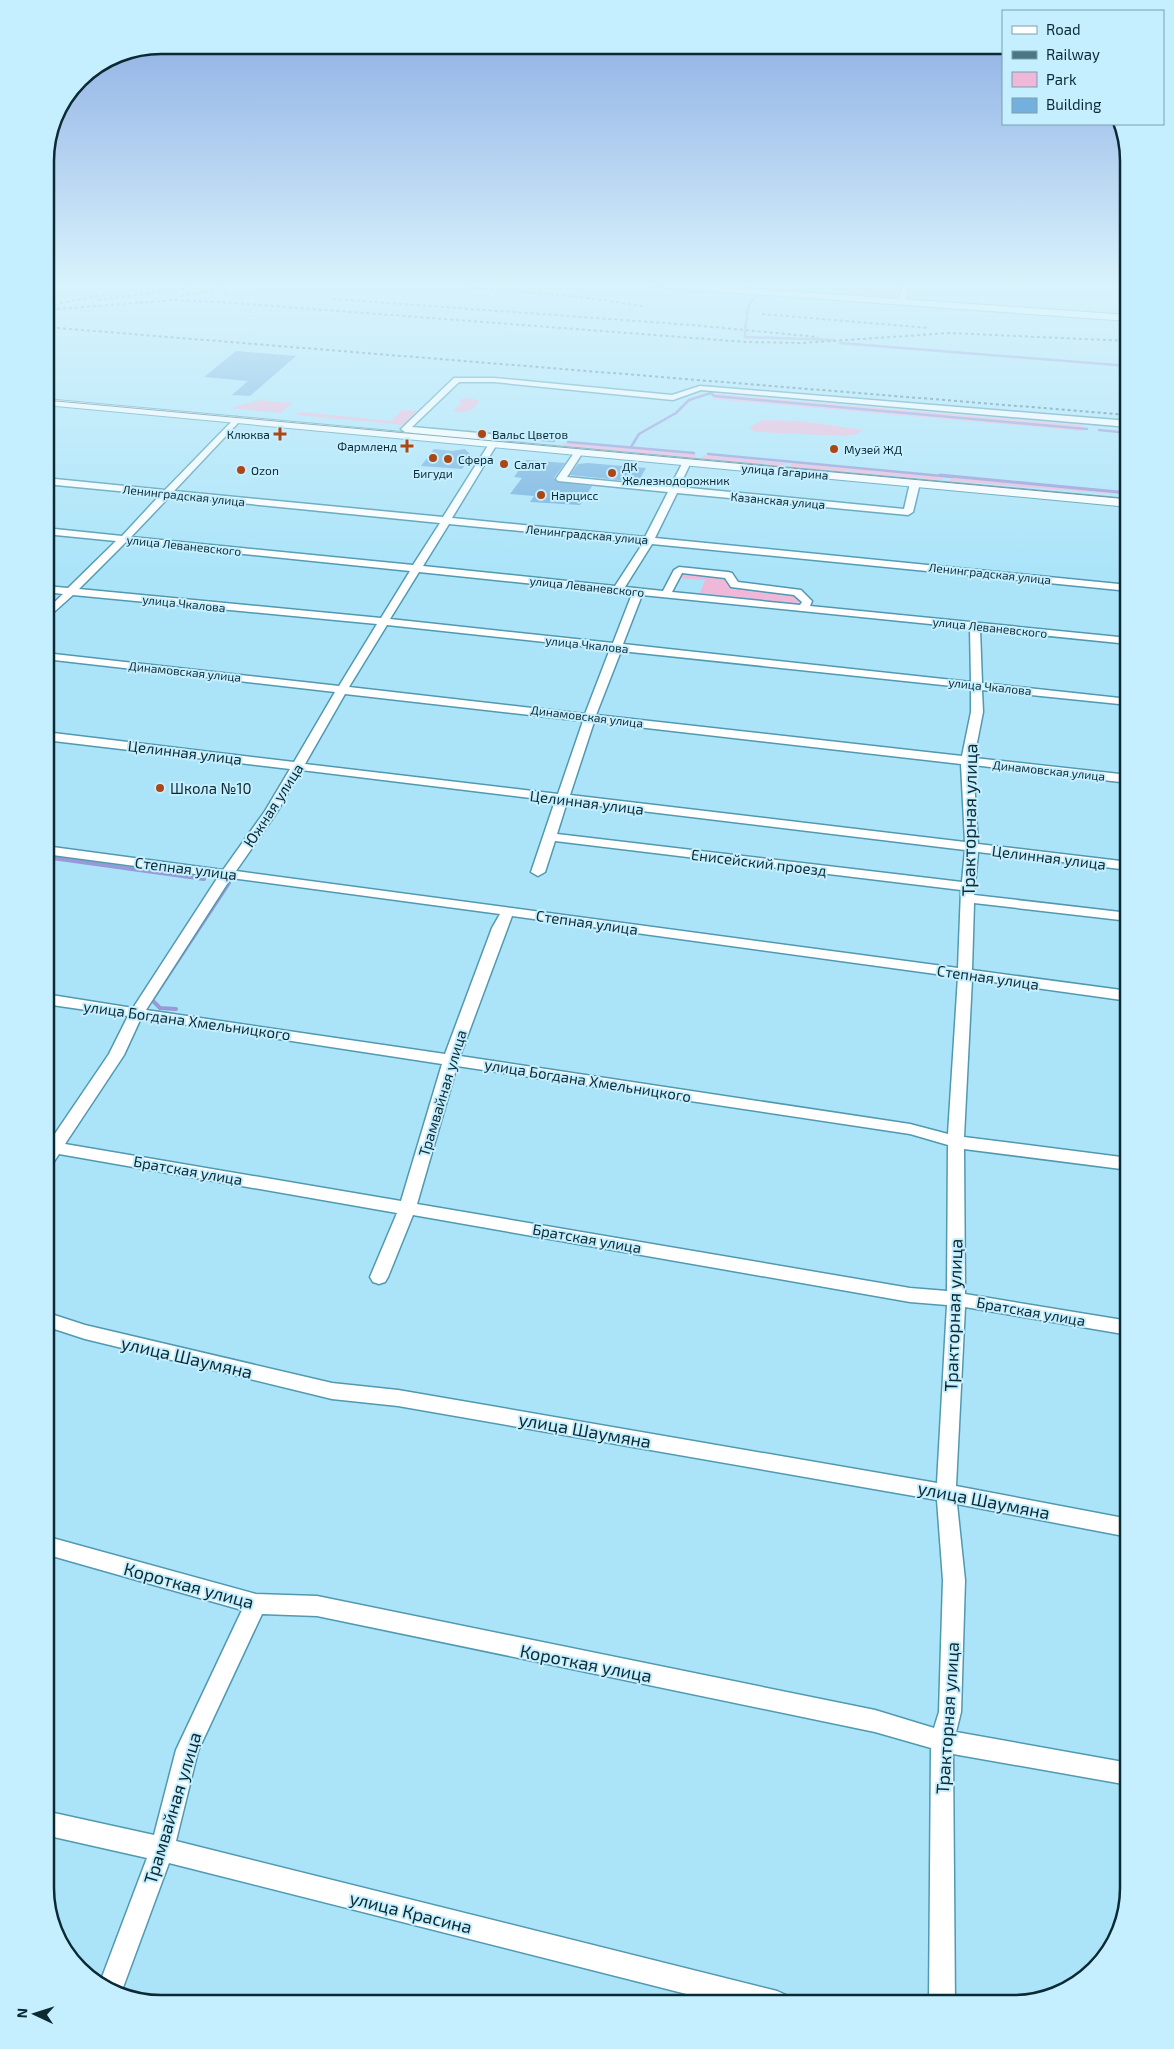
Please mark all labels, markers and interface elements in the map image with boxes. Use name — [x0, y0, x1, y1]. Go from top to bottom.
legend — [1002, 10, 1164, 125]
text: Road — [1046, 20, 1081, 38]
text: Railway — [1046, 45, 1100, 63]
text: Park — [1046, 70, 1077, 88]
text: Building — [1046, 95, 1102, 113]
place label: Клюква — [227, 427, 270, 441]
place label: Вальс Цветов — [492, 427, 568, 441]
marker: Клюква — [274, 428, 286, 440]
marker: Вальс Цветов — [476, 428, 488, 440]
place label: Фармленд — [337, 439, 397, 453]
marker: Фармленд — [401, 440, 413, 452]
place label: Музей ЖД — [844, 442, 902, 457]
marker: Музей ЖД — [828, 443, 840, 455]
marker: Бигуди — [427, 452, 439, 464]
place label: Сфера — [458, 452, 494, 466]
marker: Сфера — [442, 453, 454, 465]
place label: Салат — [514, 457, 547, 471]
marker: Салат — [498, 458, 510, 470]
place label: ДК Железнодорожник — [622, 459, 730, 487]
street label: улица Гагарина — [741, 460, 829, 483]
place label: Ozon — [251, 463, 279, 477]
marker: Ozon — [235, 464, 247, 476]
place label: Бигуди — [413, 466, 453, 481]
marker: ДК Железнодорожник — [606, 467, 618, 479]
street label: Ленинградская улица — [122, 482, 246, 509]
place label: Нарцисс — [551, 488, 599, 502]
marker: Нарцисс — [535, 489, 547, 501]
street label: Казанская улица — [730, 489, 826, 512]
street label: Ленинградская улица — [525, 522, 649, 547]
street label: улица Леваневского — [126, 532, 242, 559]
street label: Ленинградская улица — [928, 560, 1052, 587]
street label: улица Леваневского — [529, 573, 645, 600]
street label: улица Чкалова — [142, 592, 226, 615]
street label: улица Леваневского — [932, 614, 1048, 641]
street label: улица Чкалова — [545, 633, 629, 656]
street label: Динамовская улица — [128, 658, 242, 685]
street label: улица Чкалова — [948, 675, 1032, 698]
street label: Динамовская улица — [530, 702, 644, 731]
street label: Целинная улица — [127, 736, 243, 769]
street label: Тракторная улица — [957, 743, 981, 897]
street label: Динамовская улица — [992, 757, 1106, 784]
street label: Южная улица — [239, 760, 308, 851]
place label: Школа №10 — [170, 779, 251, 797]
marker: Школа №10 — [154, 782, 166, 794]
street label: Целинная улица — [529, 786, 645, 819]
street label: Целинная улица — [991, 841, 1107, 874]
street label: Енисейский проезд — [690, 845, 828, 879]
street label: Степная улица — [134, 853, 238, 884]
street label: Степная улица — [535, 906, 639, 939]
street label: Степная улица — [936, 961, 1040, 994]
street label: улица Богдана Хмельницкого — [82, 997, 292, 1044]
street label: Трамвайная улица — [414, 1028, 471, 1159]
street label: улица Богдана Хмельницкого — [483, 1055, 693, 1106]
street label: Братская улица — [132, 1152, 244, 1189]
street label: Братская улица — [531, 1220, 643, 1257]
street label: Тракторная улица — [939, 1238, 967, 1392]
street label: Братская улица — [975, 1293, 1087, 1330]
street label: улица Шаумяна — [119, 1331, 255, 1383]
street label: улица Шаумяна — [517, 1408, 653, 1452]
street label: улица Шаумяна — [916, 1476, 1052, 1524]
street label: Короткая улица — [121, 1557, 257, 1613]
street label: Короткая улица — [518, 1639, 654, 1687]
street label: Тракторная улица — [931, 1641, 963, 1795]
street label: Трамвайная улица — [138, 1729, 206, 1887]
street label: улица Красина — [348, 1886, 474, 1938]
north arrow — [10, 1989, 60, 2039]
text: N — [13, 2007, 30, 2019]

